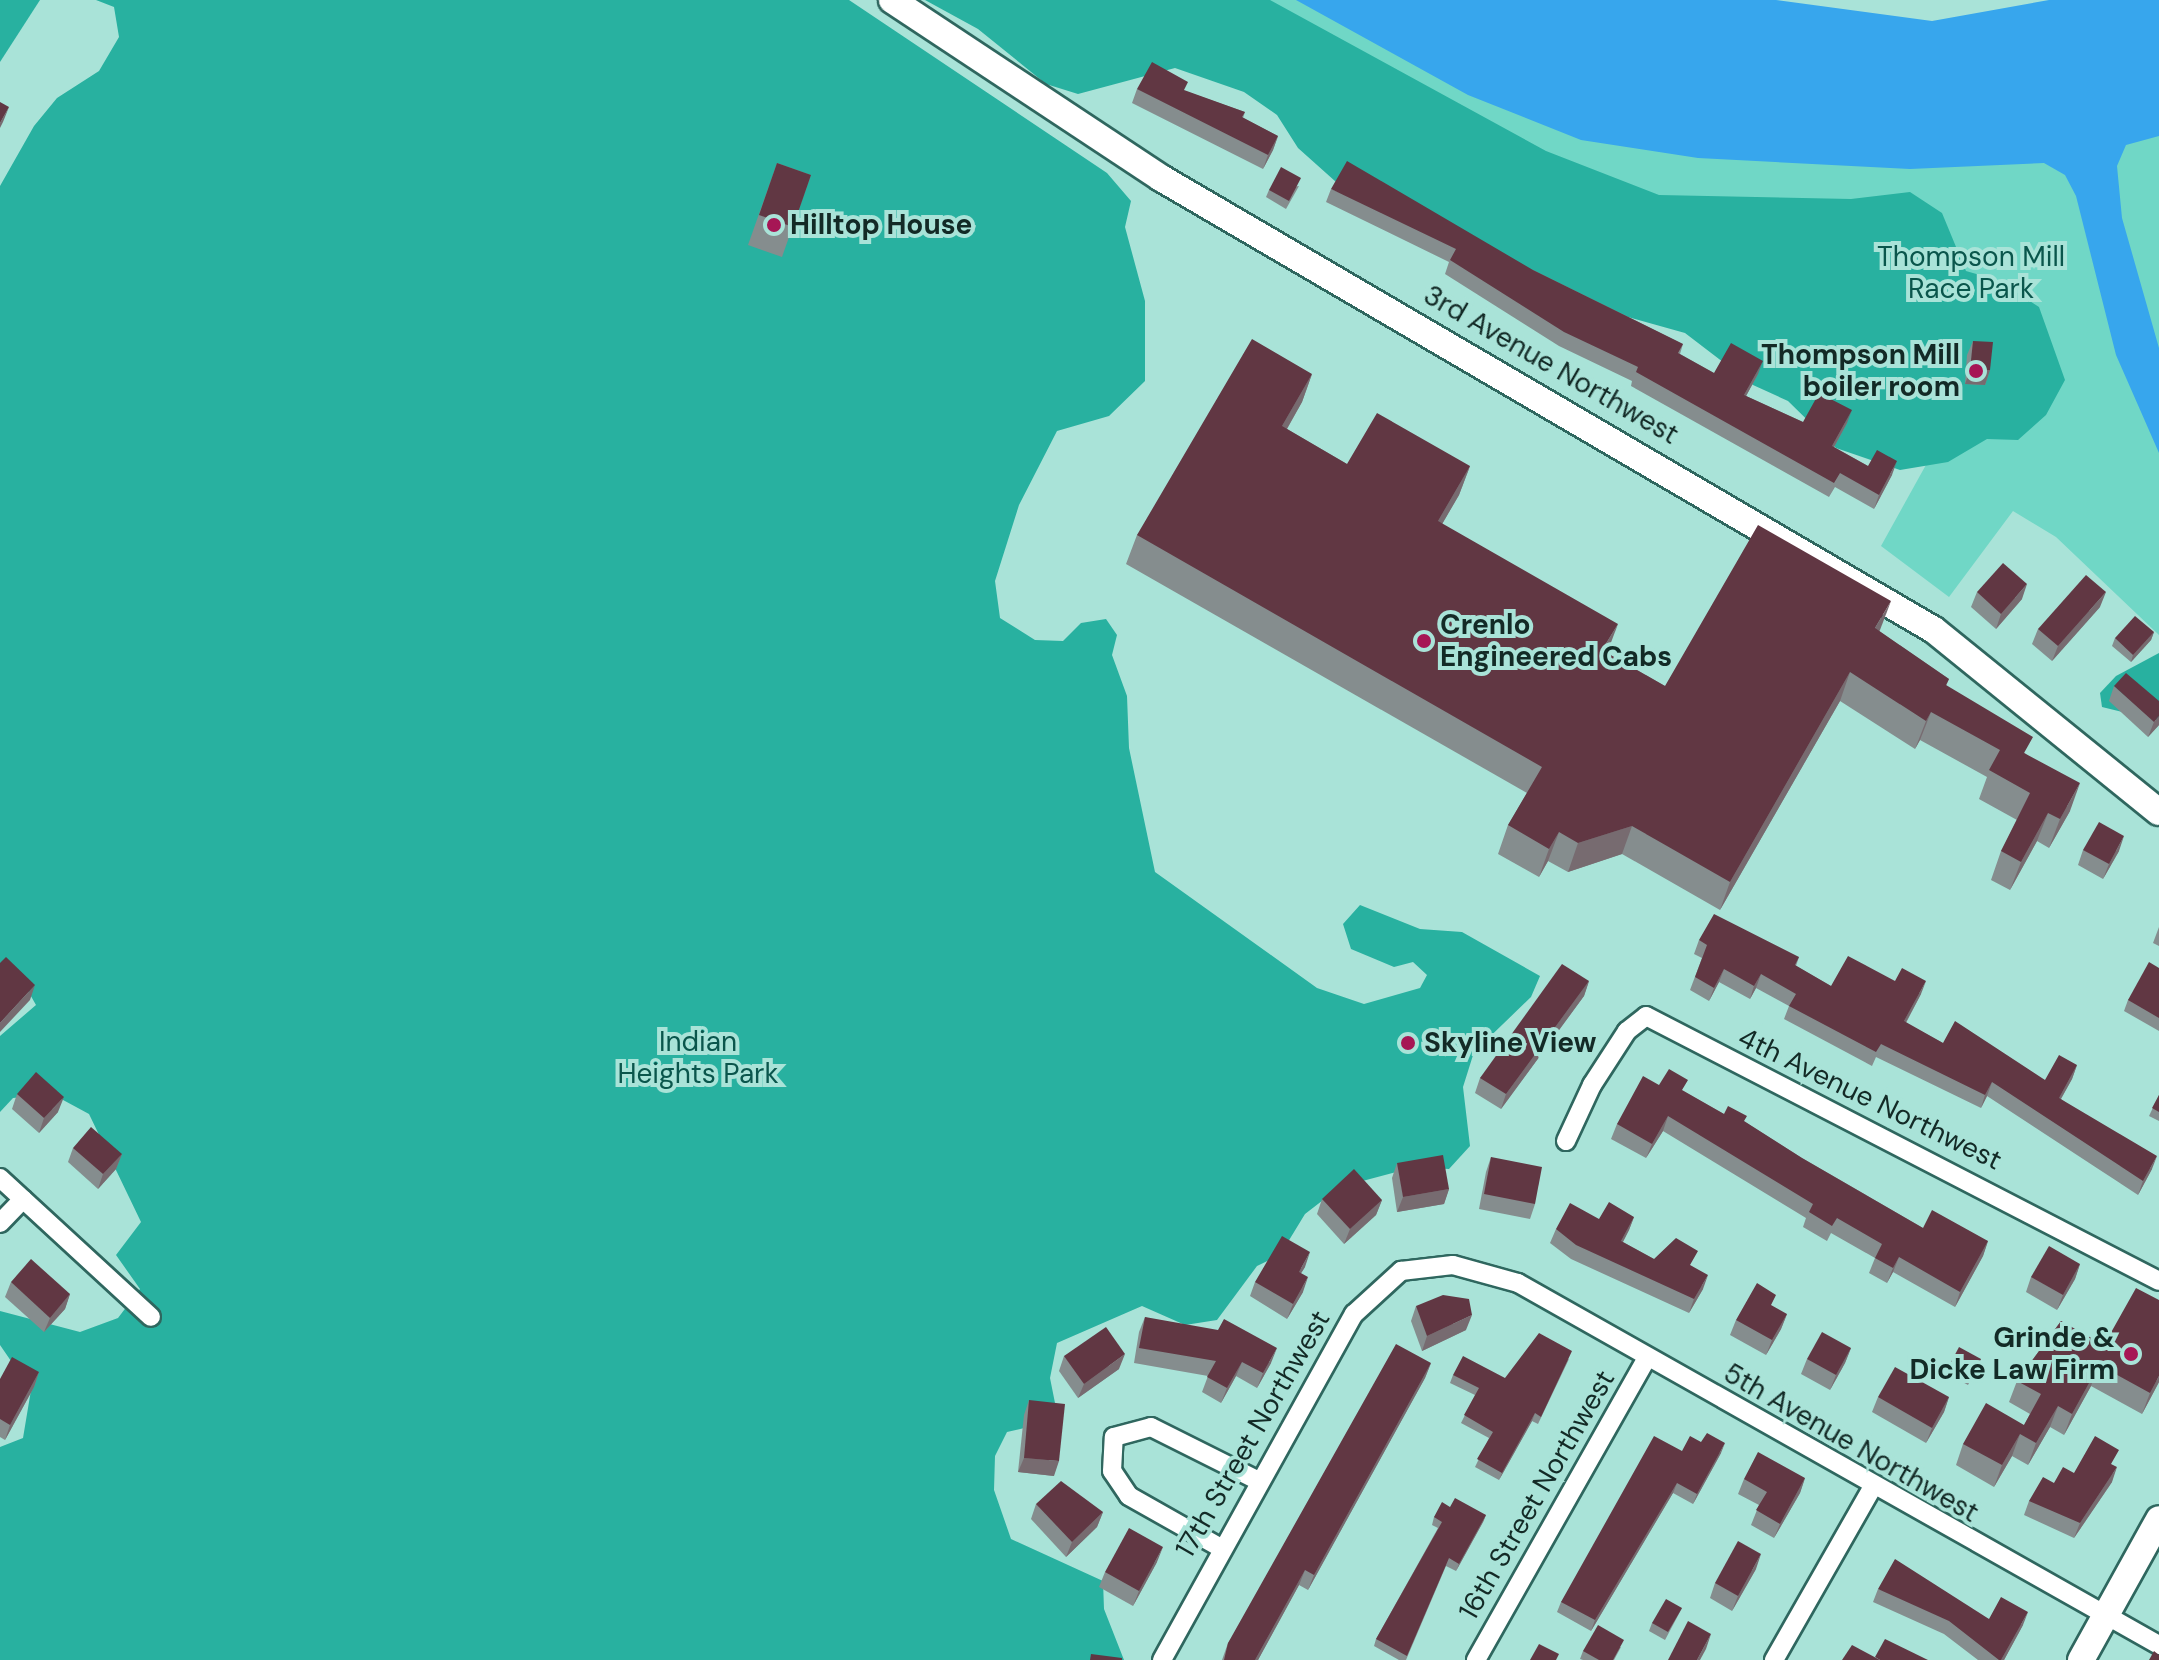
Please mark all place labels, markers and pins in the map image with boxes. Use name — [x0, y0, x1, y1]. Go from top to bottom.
place label: Hilltop House — [790, 208, 972, 242]
marker: Hilltop House — [765, 216, 783, 234]
place label: Thompson Mill boiler room — [1761, 338, 1960, 404]
marker: Thompson Mill boiler room — [1967, 362, 1985, 380]
place label: Crenlo Engineered Cabs — [1440, 608, 1672, 674]
marker: Crenlo Engineered Cabs — [1415, 632, 1433, 650]
place label: Skyline View — [1424, 1026, 1597, 1060]
marker: Skyline View — [1399, 1034, 1417, 1052]
place label: Grinde & Dicke Law Firm — [1910, 1321, 2115, 1387]
marker: Grinde & Dicke Law Firm — [2122, 1345, 2140, 1363]

